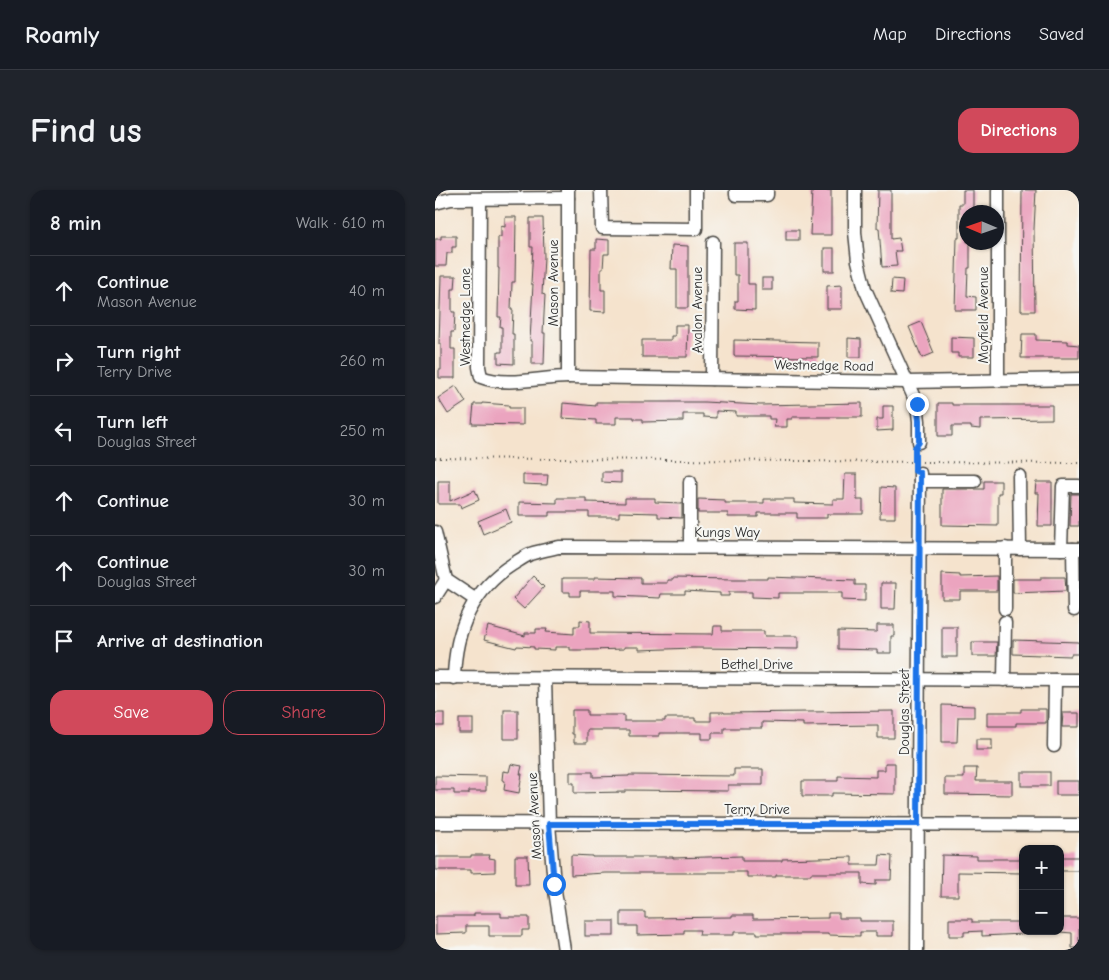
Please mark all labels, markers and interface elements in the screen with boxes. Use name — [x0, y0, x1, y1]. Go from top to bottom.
text: Roamly — [25, 21, 99, 49]
text: Map — [873, 24, 907, 45]
text: Directions — [935, 24, 1011, 45]
text: Saved — [1039, 24, 1084, 45]
button: Directions — [958, 108, 1079, 153]
text: Find us — [30, 110, 142, 151]
north arrow — [959, 205, 1004, 250]
text: 8 min — [50, 211, 101, 235]
text: Walk · 610 m — [296, 214, 385, 232]
street label: Mason Avenue — [545, 239, 562, 327]
street label: Mayfield Avenue — [975, 266, 992, 364]
street label: Avalon Avenue — [689, 267, 706, 353]
street label: Westnedge Lane — [457, 268, 474, 366]
text: Continue — [97, 271, 169, 293]
icon: ahead — [50, 277, 78, 305]
text: 40 m — [349, 282, 385, 300]
text: Mason Avenue — [97, 293, 197, 311]
text: Turn right — [97, 341, 181, 363]
icon: right — [50, 347, 78, 375]
text: 260 m — [340, 352, 385, 370]
street label: Westnedge Road — [774, 356, 874, 375]
text: Terry Drive — [97, 363, 172, 381]
route end — [906, 393, 929, 416]
text: Turn left — [97, 411, 168, 433]
icon: left — [50, 417, 78, 445]
text: 250 m — [340, 422, 385, 440]
text: Douglas Street — [97, 433, 196, 451]
icon: ahead — [50, 487, 78, 515]
text: Continue — [97, 490, 169, 512]
text: 30 m — [349, 492, 385, 510]
street label: Kungs Way — [694, 524, 760, 541]
text: Continue — [97, 551, 169, 573]
icon: ahead — [50, 557, 78, 585]
text: 30 m — [349, 562, 385, 580]
text: Douglas Street — [97, 573, 196, 591]
icon: arrive — [50, 627, 78, 655]
text: Arrive at destination — [97, 630, 263, 652]
street label: Bethel Drive — [721, 656, 793, 673]
street label: Douglas Street — [896, 668, 913, 755]
button: Save — [50, 690, 213, 735]
button: Share — [223, 690, 385, 735]
street label: Mason Avenue — [524, 772, 545, 860]
street label: Terry Drive — [724, 801, 790, 818]
map controls — [1019, 845, 1064, 935]
button: + — [1019, 845, 1064, 890]
route start — [543, 873, 566, 896]
button: − — [1019, 890, 1064, 935]

